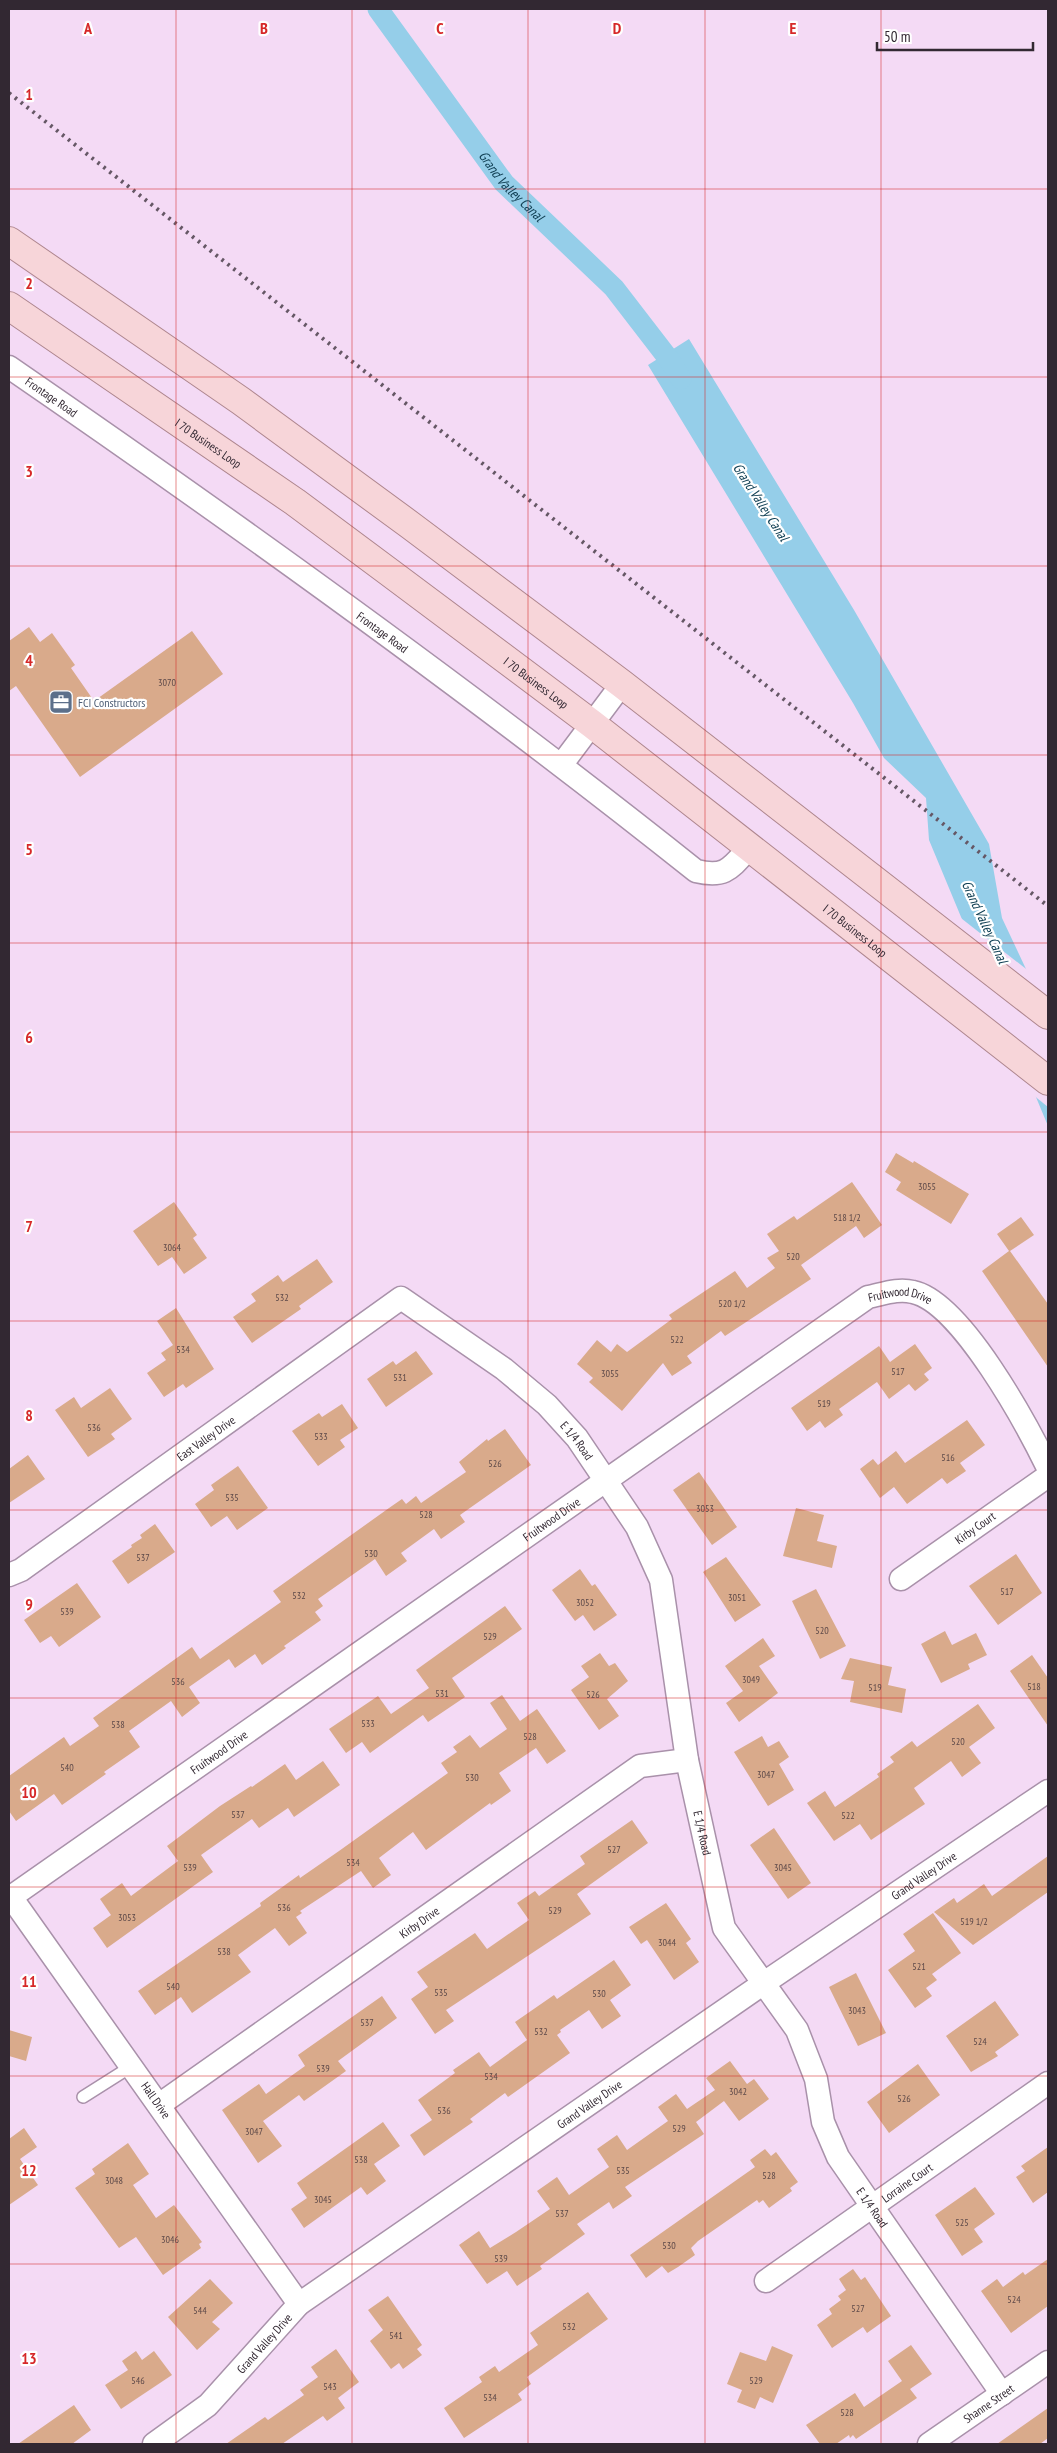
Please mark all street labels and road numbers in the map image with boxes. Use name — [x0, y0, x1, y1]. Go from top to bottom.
street label: Frontage Road — [23, 373, 81, 420]
street label: I 70 Business Loop — [173, 415, 245, 471]
street label: Frontage Road — [354, 608, 411, 656]
street label: I 70 Business Loop — [501, 653, 572, 711]
street label: I 70 Business Loop — [820, 900, 890, 960]
street label: Fruitwood Drive — [866, 1283, 936, 1307]
street label: East Valley Drive — [173, 1412, 238, 1464]
street label: E 1/4 Road — [558, 1418, 597, 1462]
street label: Fruitwood Drive — [520, 1494, 583, 1544]
street label: Kirby Court — [952, 1508, 998, 1547]
street label: Fruitwood Drive — [187, 1726, 250, 1777]
street label: E 1/4 Road — [691, 1809, 715, 1856]
street label: Grand Valley Drive — [888, 1848, 959, 1903]
street label: Kirby Drive — [396, 1903, 442, 1941]
street label: Grand Valley Drive — [554, 2076, 624, 2131]
street label: Hall Drive — [138, 2079, 174, 2121]
street label: Lorraine Court — [878, 2159, 936, 2205]
street label: E 1/4 Road — [854, 2184, 892, 2230]
street label: Grand Valley Drive — [233, 2310, 295, 2376]
street label: Shanne Street — [960, 2380, 1017, 2426]

